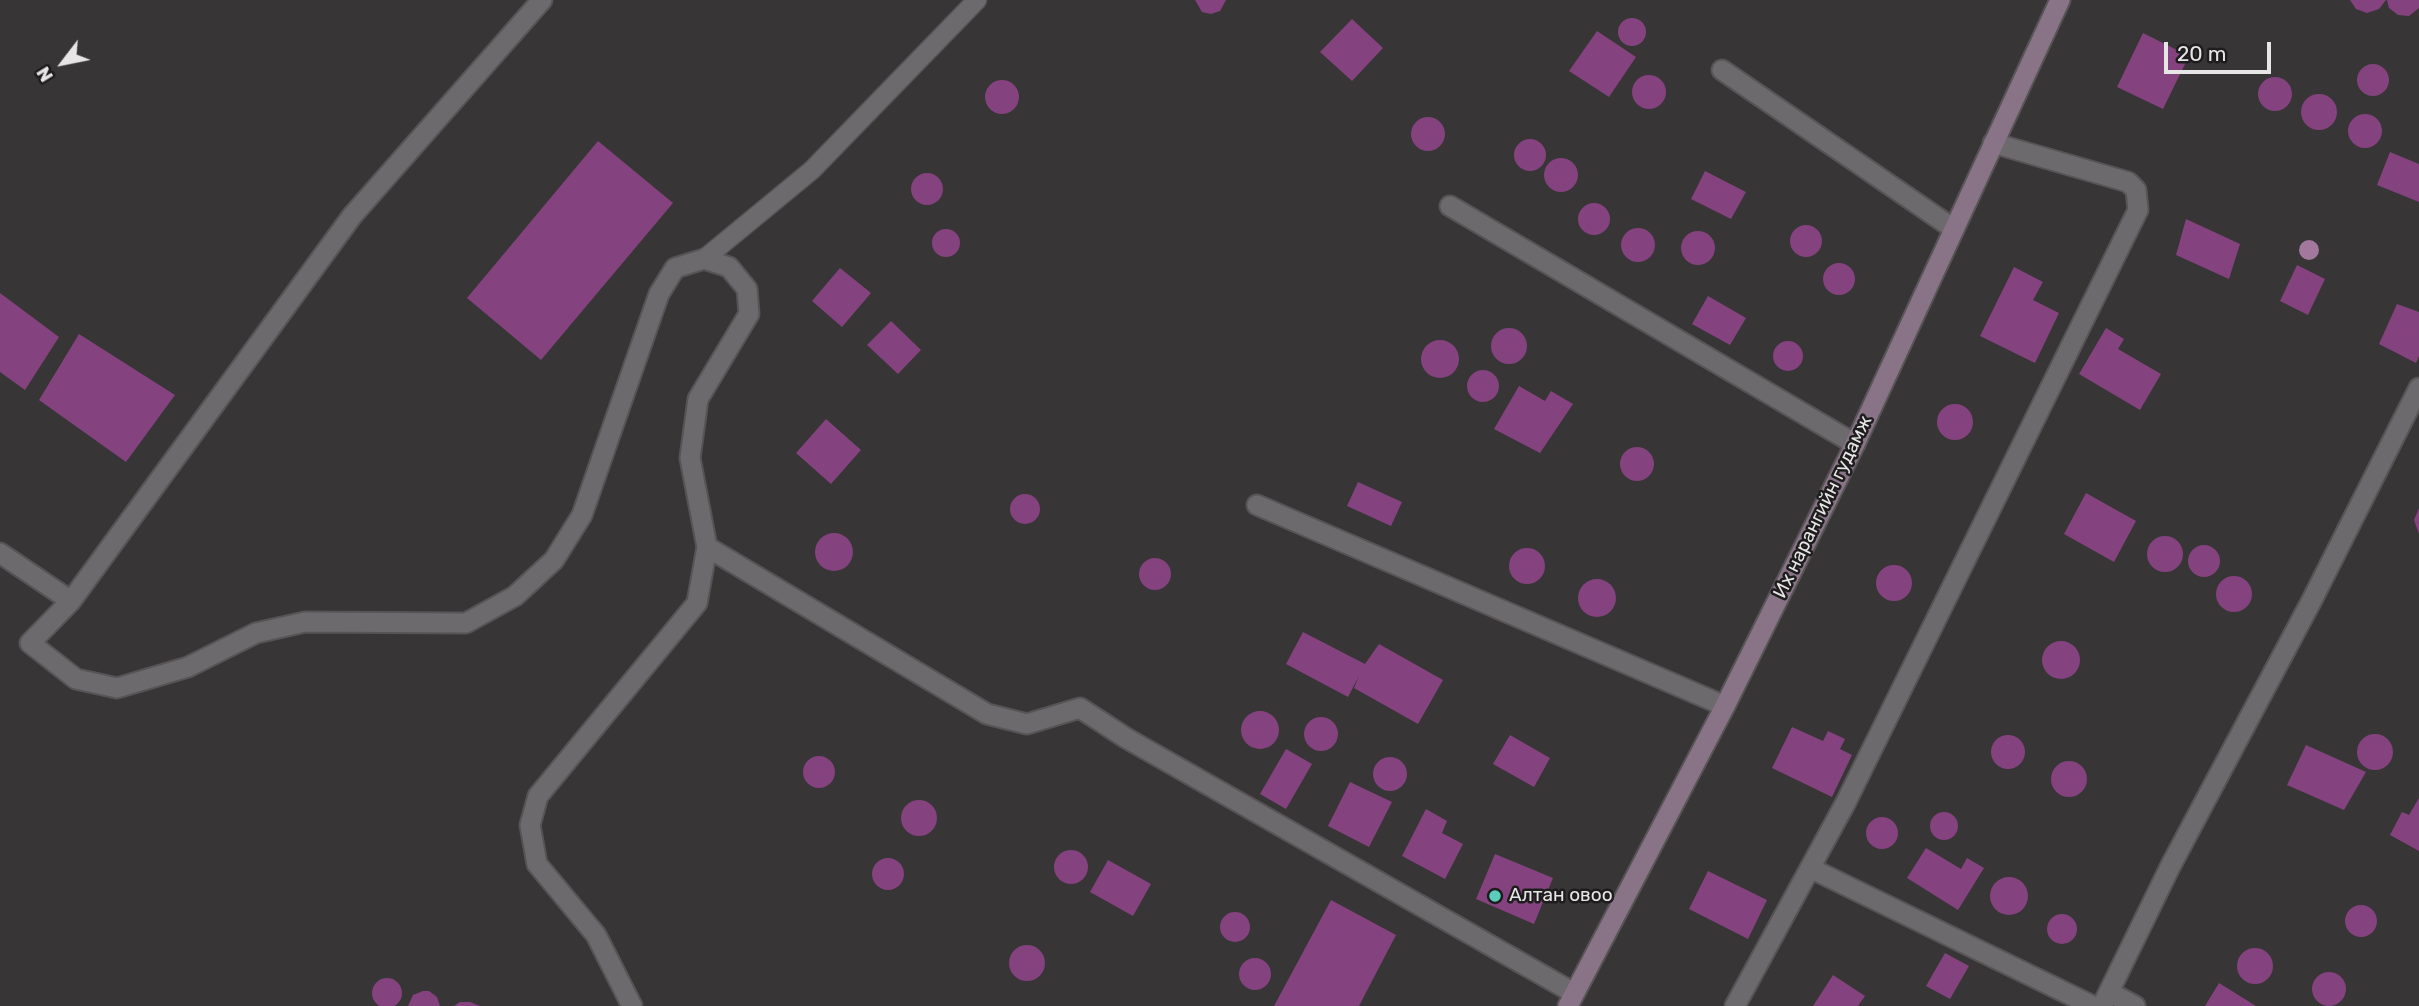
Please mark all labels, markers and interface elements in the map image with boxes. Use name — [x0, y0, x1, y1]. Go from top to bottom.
north arrow — [28, 28, 98, 98]
scale bar — [2167, 28, 2274, 72]
text: 20 m — [2177, 41, 2226, 66]
text: N — [31, 63, 58, 86]
street label: Их нарангийн гудамж — [1769, 412, 1877, 602]
place label: Алтан овоо — [1509, 885, 1613, 907]
marker: Алтан овоо — [1487, 888, 1503, 904]

